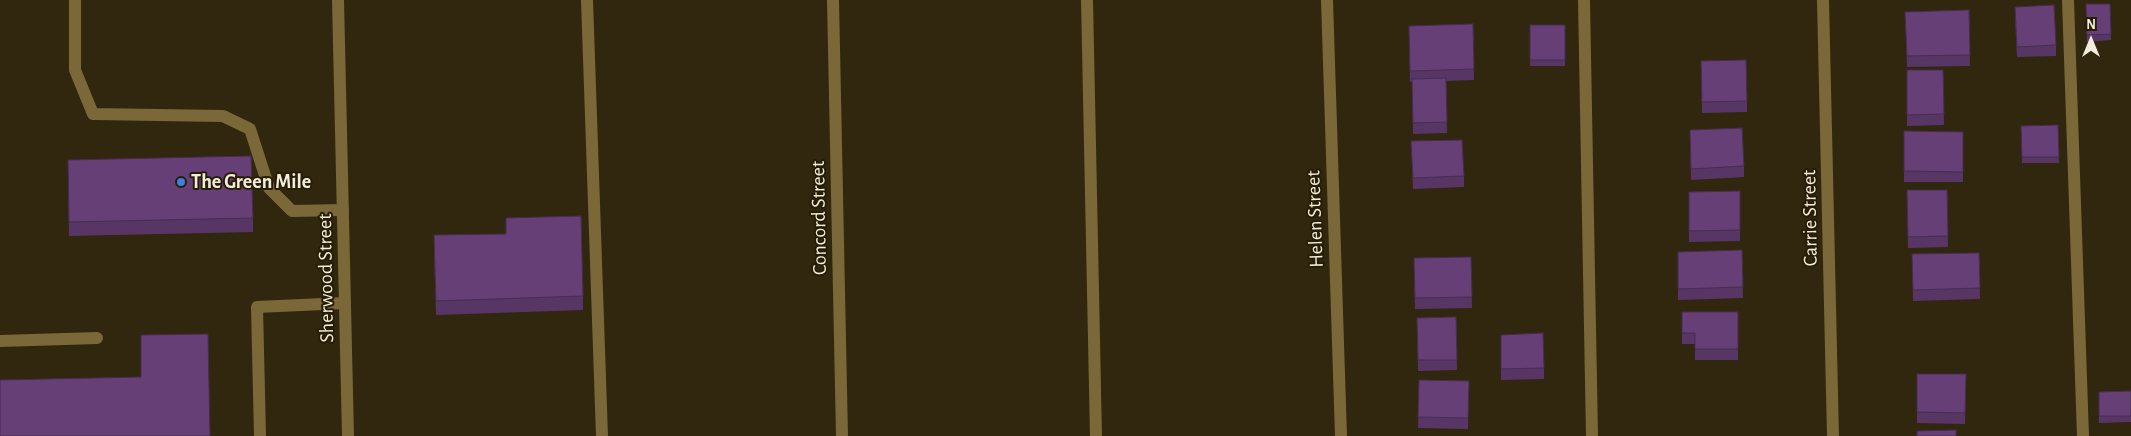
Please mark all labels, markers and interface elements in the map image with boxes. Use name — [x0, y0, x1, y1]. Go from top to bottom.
north arrow — [2066, 15, 2116, 65]
text: N — [2086, 18, 2096, 32]
street label: Concord Street — [806, 161, 832, 275]
street label: Carrie Street — [1797, 169, 1823, 267]
place label: The Green Mile — [191, 170, 311, 194]
street label: Helen Street — [1301, 170, 1329, 268]
marker: The Green Mile — [175, 176, 187, 188]
street label: Sherwood Street — [313, 213, 339, 343]

